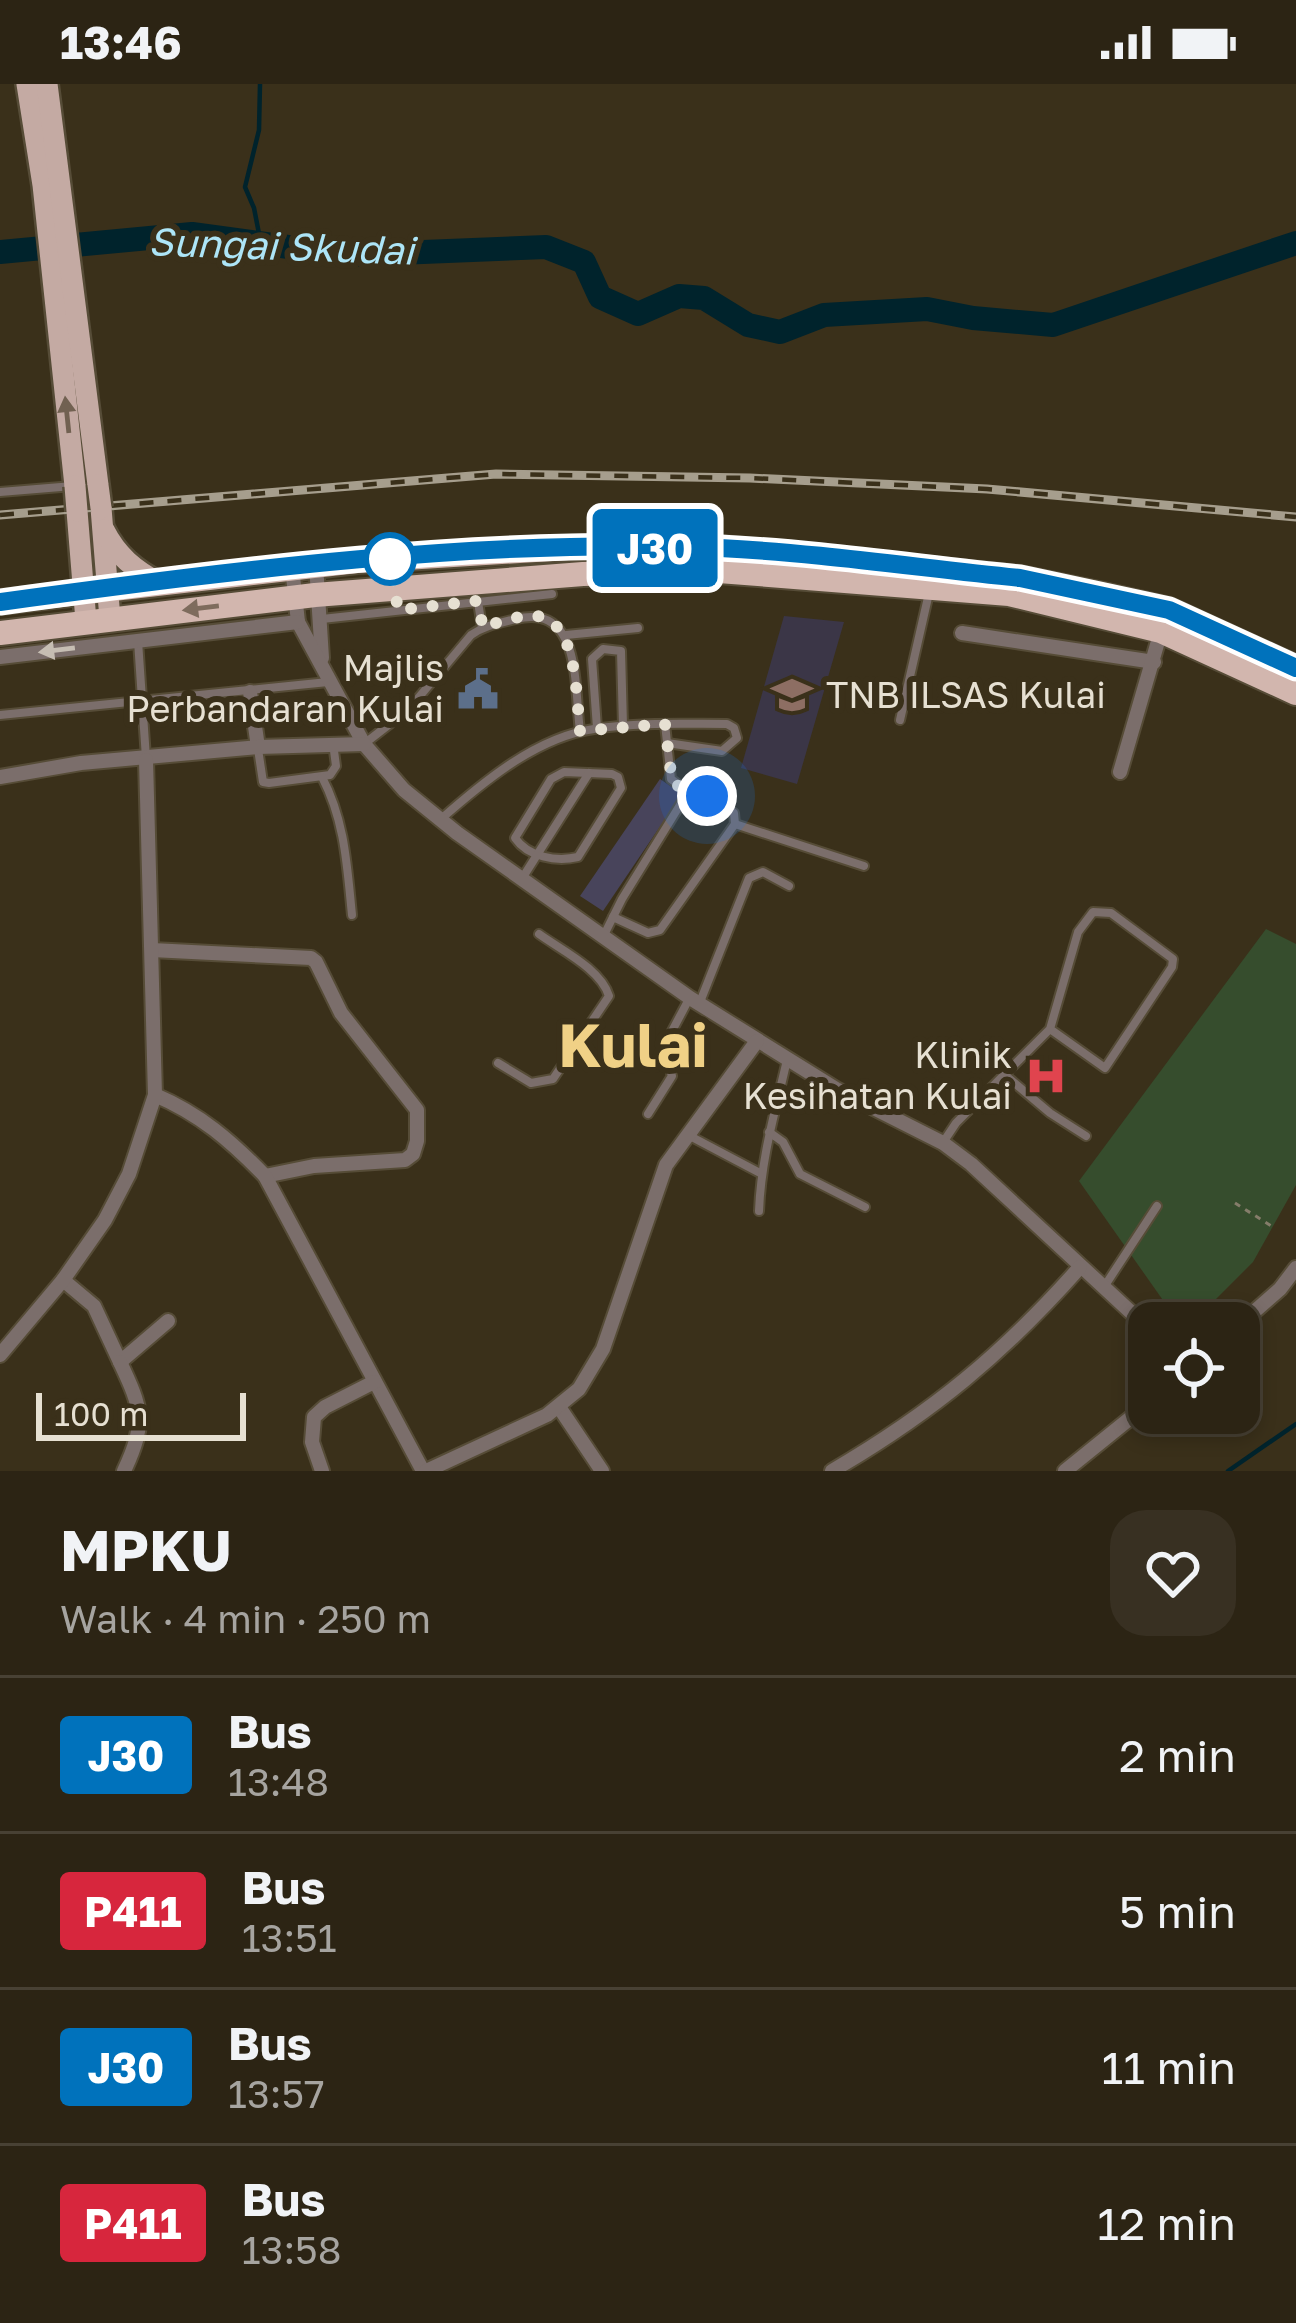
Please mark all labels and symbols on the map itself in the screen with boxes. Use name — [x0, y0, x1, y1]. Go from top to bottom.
water label: Sungai Skudai — [147, 217, 419, 274]
one-way arrow — [57, 396, 76, 433]
line badge: J30 — [586, 509, 724, 587]
unlabelled marker — [365, 534, 415, 584]
one-way arrow — [182, 598, 220, 617]
one-way arrow — [37, 640, 75, 659]
place label: Majlis Perbandaran Kulai — [126, 646, 444, 730]
public building icon: Majlis Perbandaran Kulai — [455, 666, 501, 712]
school or university icon: TNB ILSAS Kulai — [769, 672, 815, 718]
place label: TNB ILSAS Kulai — [826, 673, 1106, 716]
your location — [677, 766, 737, 826]
district label: Kulai — [558, 1008, 708, 1080]
place label: Klinik Kesihatan Kulai — [743, 1033, 1012, 1117]
hospital icon: Klinik Kesihatan Kulai — [1023, 1053, 1069, 1099]
scale bar — [36, 1387, 246, 1440]

